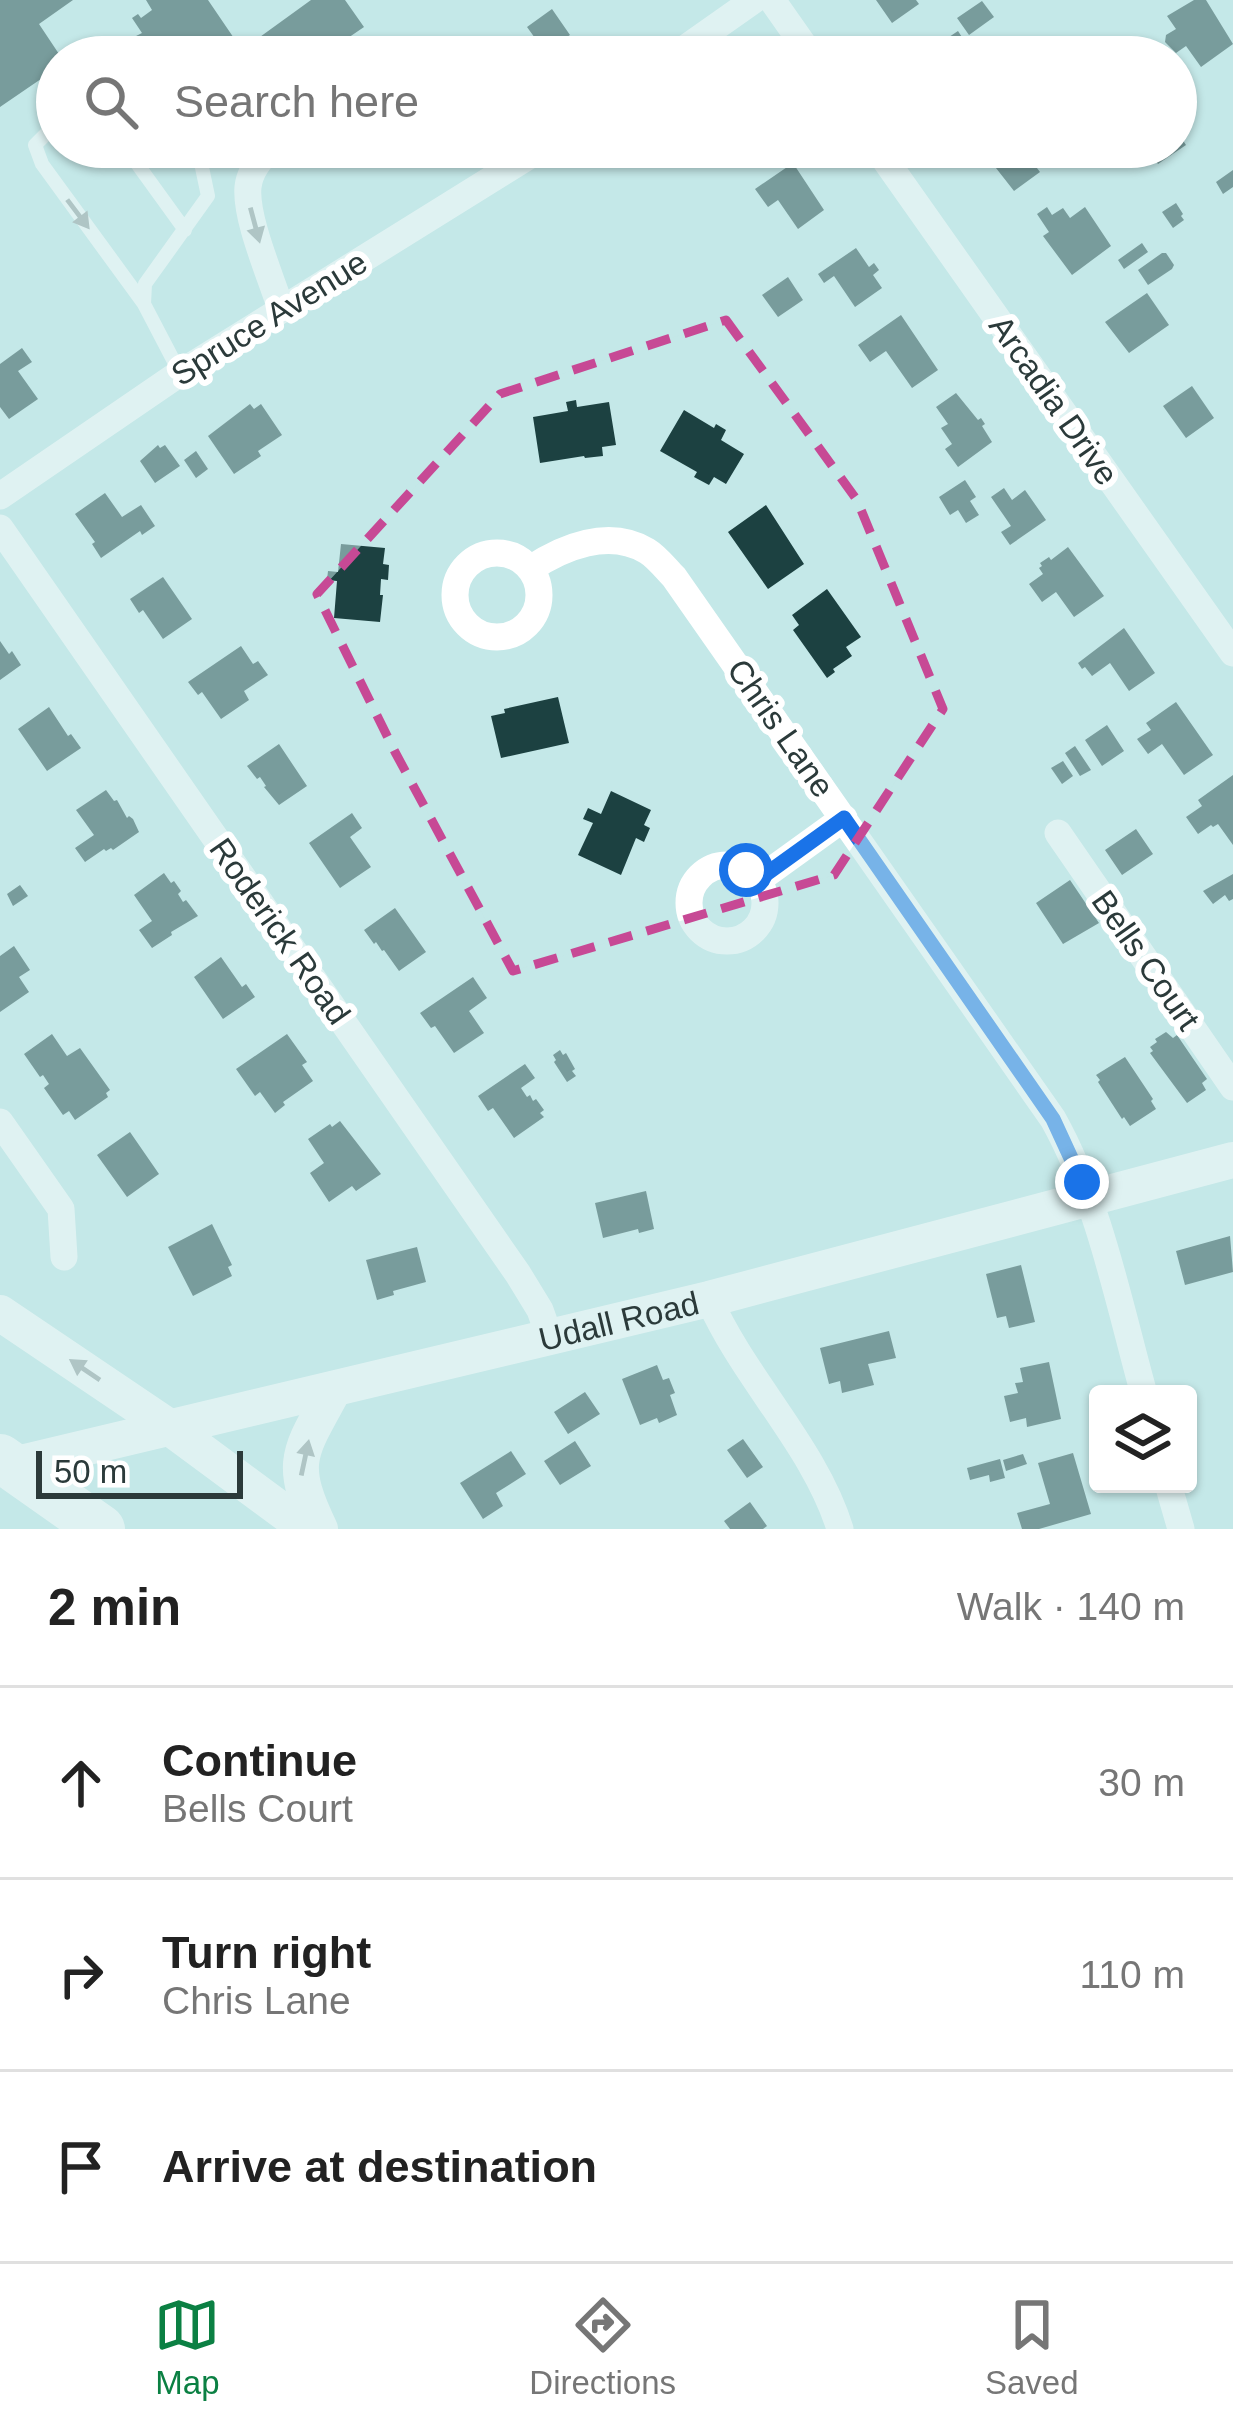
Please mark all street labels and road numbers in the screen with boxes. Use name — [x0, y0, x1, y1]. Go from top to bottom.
street label: Spruce Avenue — [165, 243, 373, 393]
street label: Arcadia Drive — [982, 308, 1126, 492]
street label: Chris Lane — [720, 652, 842, 804]
street label: Roderick Road — [202, 831, 358, 1031]
street label: Bells Court — [1085, 883, 1207, 1037]
street label: Udall Road — [535, 1284, 702, 1357]

